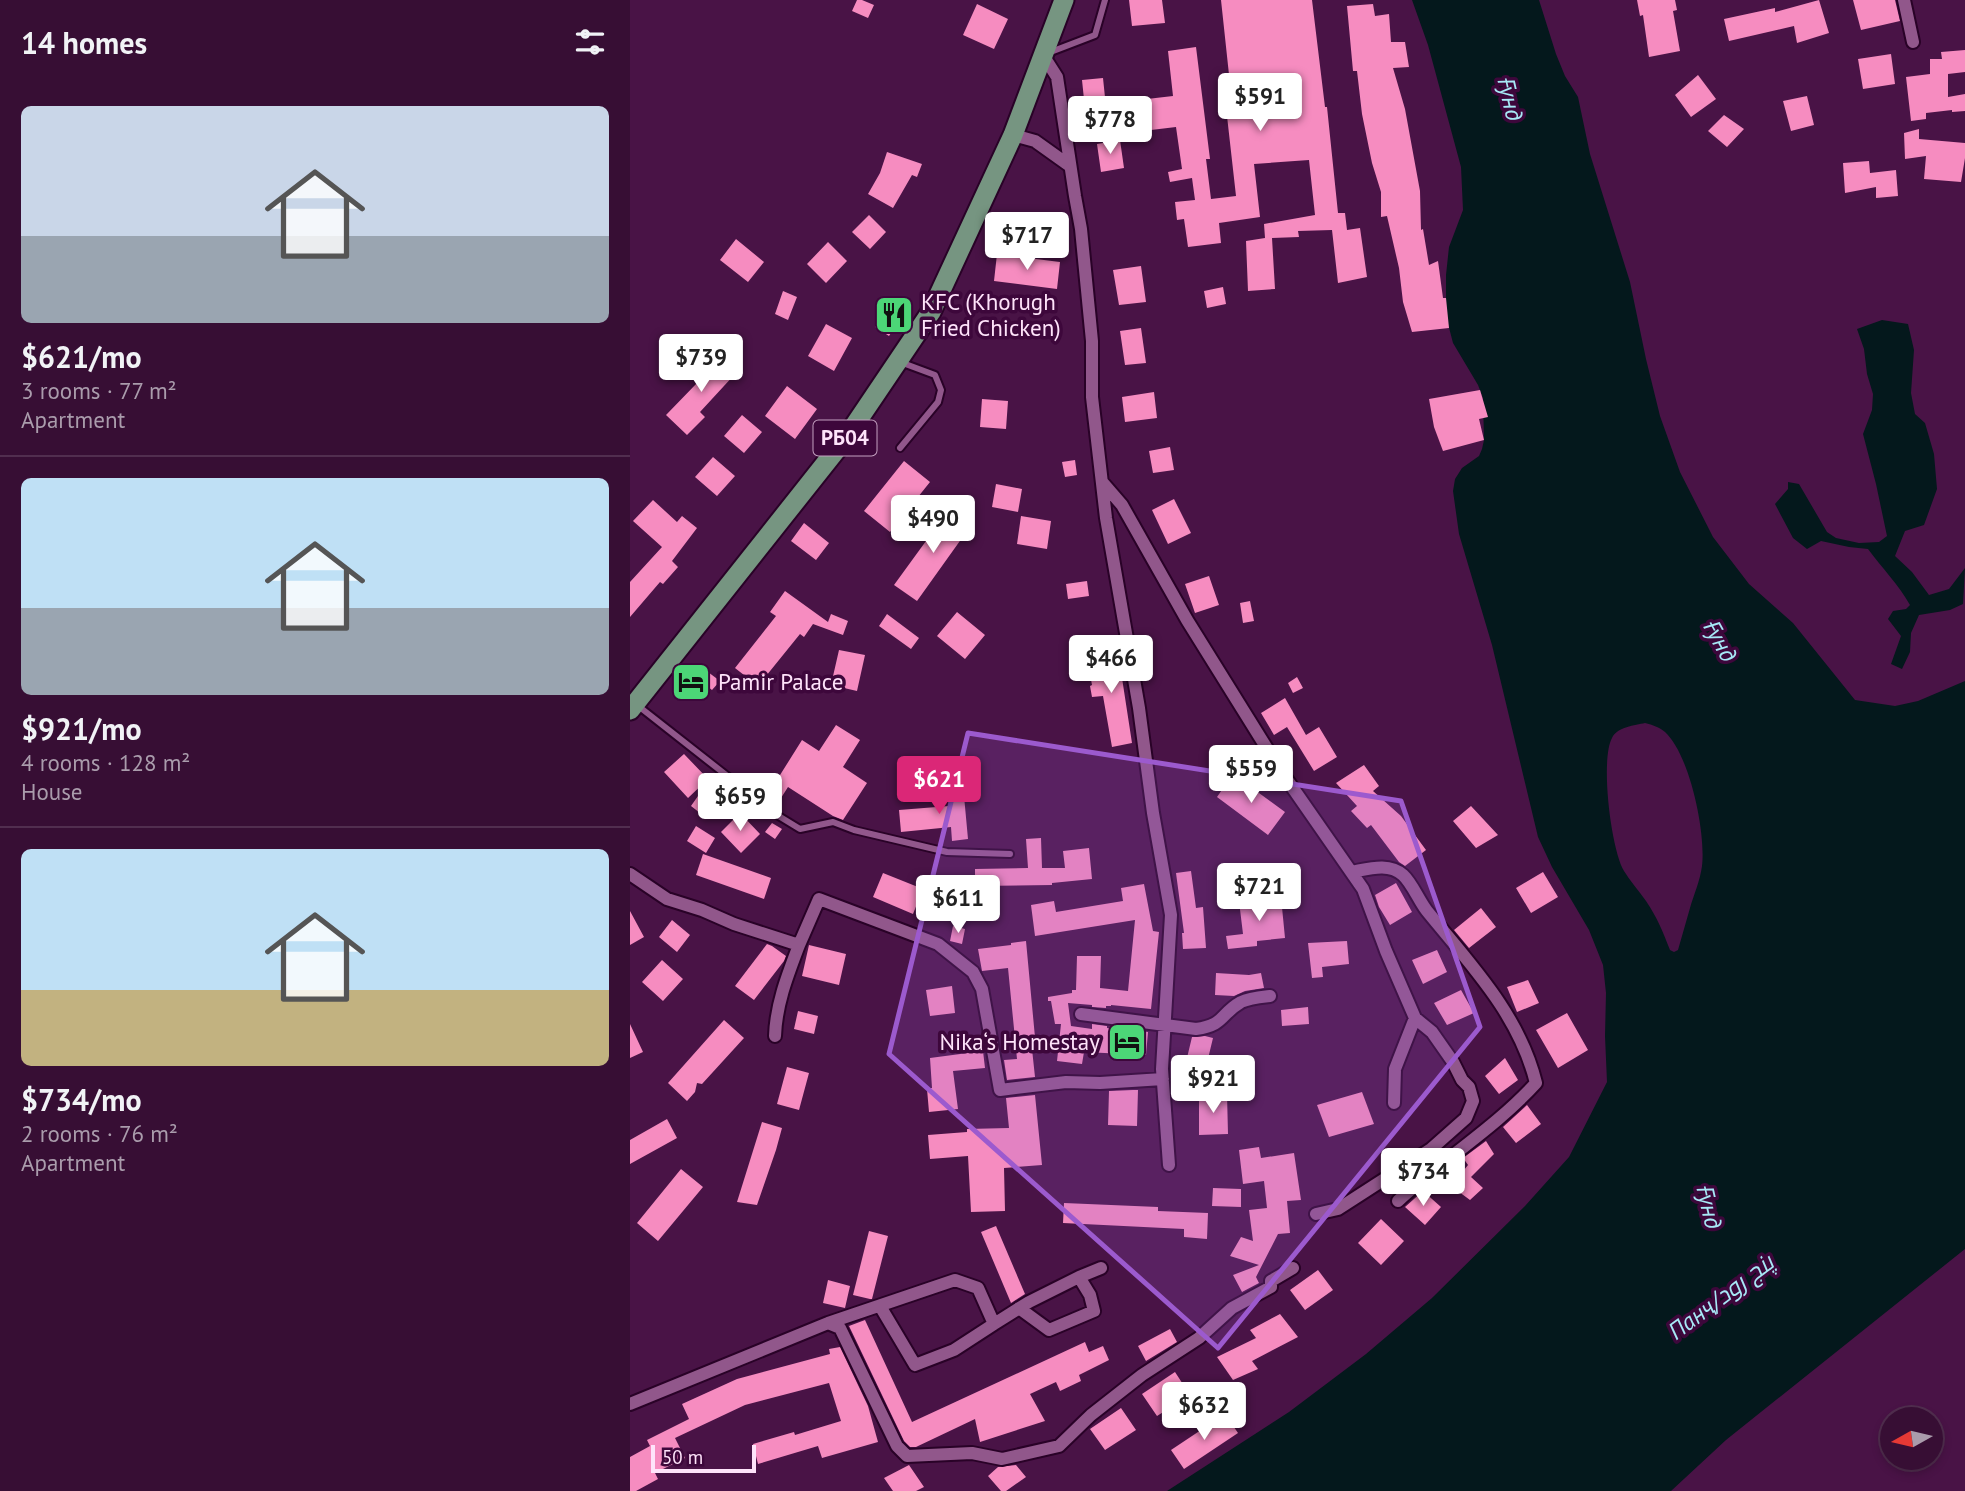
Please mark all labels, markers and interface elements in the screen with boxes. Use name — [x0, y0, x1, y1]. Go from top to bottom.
text: 14 homes — [21, 23, 147, 62]
icon: filters — [571, 23, 609, 61]
pin: $591 — [1219, 74, 1301, 133]
water label: Ғунд — [1490, 74, 1531, 124]
text: $591 — [1234, 81, 1286, 110]
pin: $778 — [1069, 96, 1151, 156]
text: $778 — [1084, 104, 1136, 133]
icon: home — [252, 151, 378, 277]
pin: $717 — [986, 212, 1068, 272]
text: $717 — [1001, 220, 1053, 249]
place label: KFC (Khorugh Fried Chicken) — [921, 287, 1061, 342]
restaurant icon: KFC (Khorugh Fried Chicken) — [873, 294, 915, 336]
pin: $739 — [660, 334, 742, 394]
text: $621/mo — [21, 337, 142, 376]
text: $739 — [675, 342, 727, 371]
text: 3 rooms · 77 m² — [21, 376, 177, 405]
text: Apartment — [21, 405, 125, 434]
road number: РБ04 — [814, 420, 876, 456]
pin: $490 — [892, 496, 974, 555]
text: $490 — [907, 503, 959, 532]
icon: home — [252, 523, 378, 649]
water label: Ғунд — [1696, 614, 1745, 667]
pin: $466 — [1070, 636, 1152, 695]
text: $466 — [1085, 643, 1137, 672]
hotel icon: Pamir Palace — [670, 661, 712, 703]
place label: Pamir Palace — [718, 667, 843, 696]
text: $921/mo — [21, 709, 142, 748]
pin: $559 — [1210, 746, 1292, 805]
text: 4 rooms · 128 m² — [21, 748, 190, 777]
text: $559 — [1225, 753, 1277, 782]
pin: $621 — [898, 756, 980, 816]
text: $621 — [913, 764, 965, 793]
pin: $659 — [699, 774, 781, 833]
text: House — [21, 777, 83, 806]
text: $659 — [714, 781, 766, 810]
pin: $721 — [1218, 864, 1300, 923]
text: $721 — [1233, 871, 1285, 900]
pin: $611 — [917, 876, 999, 935]
text: $611 — [932, 883, 984, 912]
icon: home — [252, 894, 378, 1020]
hotel icon: Nika‘s Homestay — [1106, 1021, 1148, 1063]
place label: Nika‘s Homestay — [940, 1027, 1100, 1056]
pin: $921 — [1172, 1056, 1254, 1115]
text: $921 — [1187, 1063, 1239, 1092]
text: $734/mo — [21, 1080, 142, 1119]
text: 2 rooms · 76 m² — [21, 1119, 178, 1148]
text: Apartment — [21, 1148, 125, 1177]
pin: $734 — [1382, 1148, 1464, 1208]
text: $734 — [1397, 1156, 1449, 1185]
water label: Ғунд — [1689, 1182, 1730, 1232]
water label: Панҷ/پنج رود — [1662, 1246, 1782, 1347]
pin: $632 — [1163, 1382, 1245, 1442]
text: $632 — [1178, 1390, 1230, 1419]
north arrow — [1880, 1407, 1942, 1470]
map controls — [1880, 1407, 1943, 1470]
scale bar — [651, 1442, 756, 1474]
text: 50 m — [662, 1445, 703, 1469]

